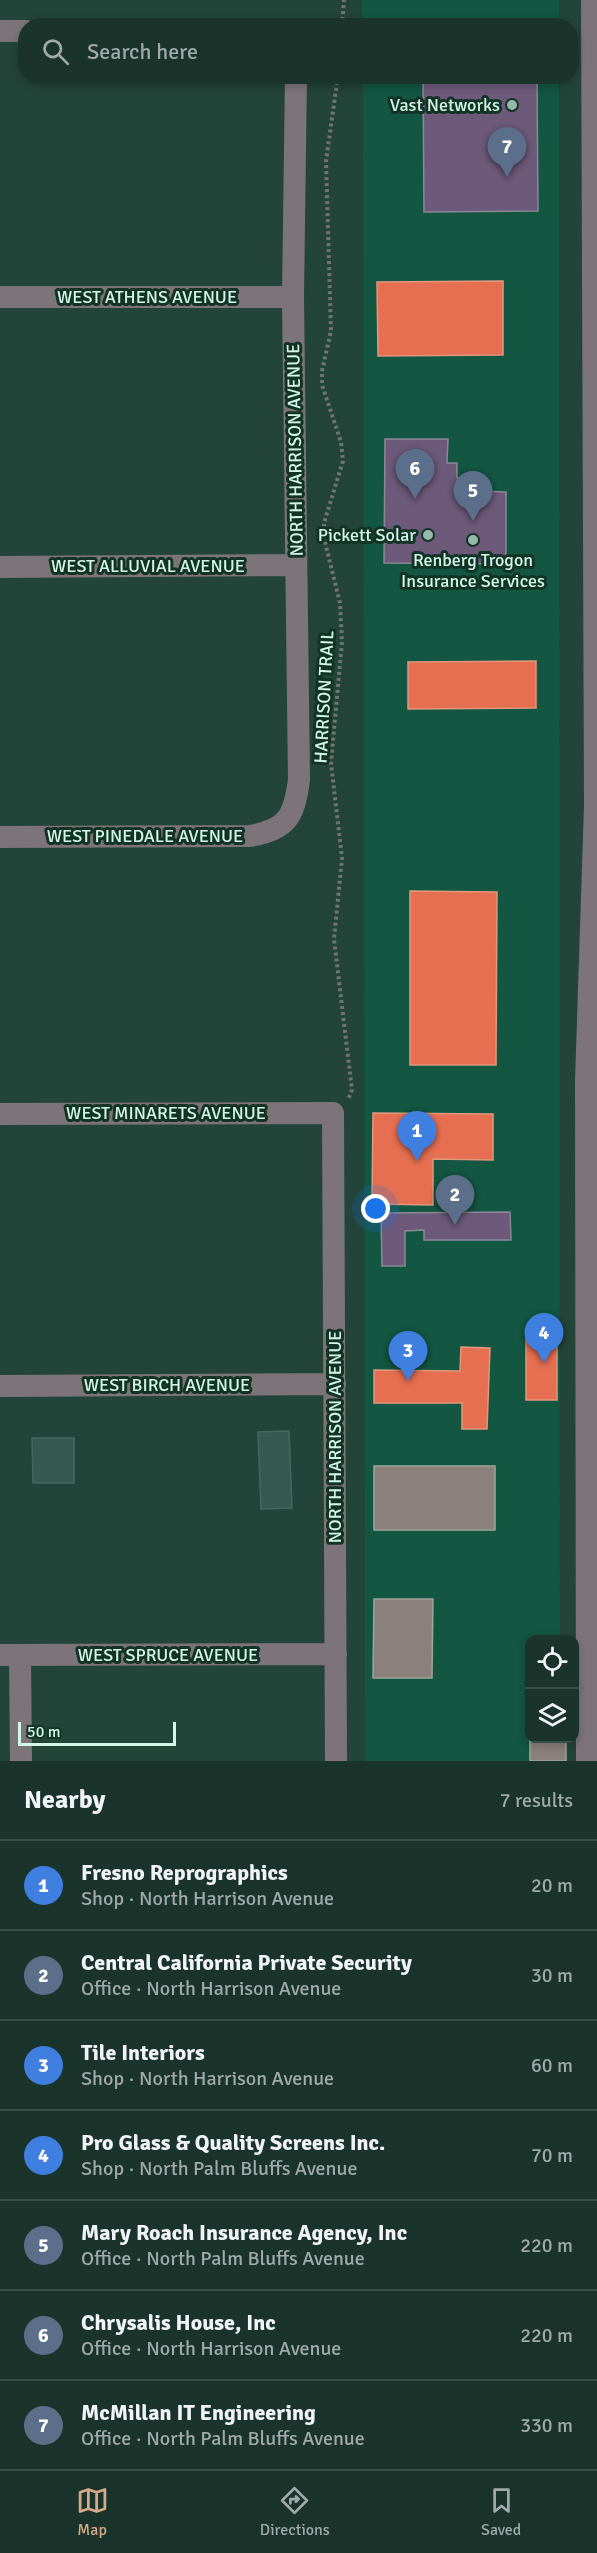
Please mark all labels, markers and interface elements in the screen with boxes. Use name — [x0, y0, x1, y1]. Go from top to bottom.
search box — [18, 18, 579, 84]
icon: search — [39, 35, 72, 68]
text: Search here — [87, 38, 198, 65]
place label: Vast Networks — [390, 94, 500, 116]
marker: Vast Networks — [505, 98, 519, 112]
pin: 7 — [488, 128, 526, 177]
street label: WEST ATHENS AVENUE — [57, 286, 237, 308]
street label: NORTH HARRISON AVENUE — [282, 343, 308, 557]
pin: 6 — [396, 450, 434, 499]
pin: 5 — [454, 472, 492, 521]
place label: Pickett Solar — [318, 524, 416, 546]
marker: Pickett Solar — [421, 528, 435, 542]
marker: Renberg Trogon Insurance Services — [466, 533, 480, 547]
place label: Renberg Trogon Insurance Services — [401, 549, 545, 592]
street label: WEST ALLUVIAL AVENUE — [51, 555, 245, 577]
street label: HARRISON TRAIL — [310, 630, 338, 764]
street label: WEST PINEDALE AVENUE — [47, 825, 243, 847]
street label: WEST MINARETS AVENUE — [66, 1102, 266, 1124]
pin: 1 — [398, 1112, 436, 1161]
pin: 2 — [436, 1176, 474, 1225]
your location — [361, 1194, 390, 1223]
pin: 4 — [524, 1314, 564, 1363]
street label: NORTH HARRISON AVENUE — [324, 1331, 346, 1543]
pin: 3 — [388, 1332, 428, 1381]
street label: WEST BIRCH AVENUE — [84, 1374, 250, 1396]
map controls — [525, 1635, 579, 1743]
button: locate — [525, 1635, 579, 1689]
street label: WEST SPRUCE AVENUE — [78, 1644, 258, 1666]
button: layers — [525, 1689, 579, 1743]
scale bar — [18, 1719, 176, 1746]
text: 50 m — [27, 1722, 61, 1742]
text: Nearby — [24, 1784, 105, 1816]
text: 7 results — [500, 1788, 573, 1813]
text: Fresno Reprographics — [81, 1859, 288, 1886]
text: 1 — [38, 1873, 49, 1898]
text: 20 m — [531, 1873, 573, 1898]
text: Shop · North Harrison Avenue — [81, 1886, 334, 1911]
text: Central California Private Security — [81, 1949, 412, 1976]
text: 2 — [38, 1963, 49, 1988]
text: 30 m — [531, 1963, 573, 1988]
text: Office · North Harrison Avenue — [81, 1976, 341, 2001]
text: Tile Interiors — [81, 2039, 205, 2066]
text: 3 — [38, 2053, 49, 2078]
text: 60 m — [531, 2053, 573, 2078]
text: Shop · North Harrison Avenue — [81, 2066, 334, 2091]
text: Pro Glass & Quality Screens Inc. — [81, 2129, 385, 2156]
text: 4 — [38, 2143, 49, 2168]
text: 70 m — [531, 2143, 573, 2168]
text: Shop · North Palm Bluffs Avenue — [81, 2156, 357, 2181]
text: Mary Roach Insurance Agency, Inc — [81, 2219, 407, 2246]
text: 5 — [38, 2233, 49, 2258]
text: 220 m — [520, 2233, 573, 2258]
text: Office · North Palm Bluffs Avenue — [81, 2246, 365, 2271]
text: Chrysalis House, Inc — [81, 2309, 276, 2336]
text: 6 — [38, 2323, 49, 2348]
text: 220 m — [520, 2323, 573, 2348]
text: Office · North Harrison Avenue — [81, 2336, 341, 2361]
text: McMillan IT Engineering — [81, 2399, 316, 2426]
text: 7 — [38, 2413, 49, 2438]
text: 330 m — [520, 2413, 573, 2438]
text: Office · North Palm Bluffs Avenue — [81, 2426, 365, 2451]
tab: Map — [76, 2484, 109, 2540]
tab: Directions — [260, 2484, 330, 2540]
tab: Saved — [481, 2484, 521, 2540]

